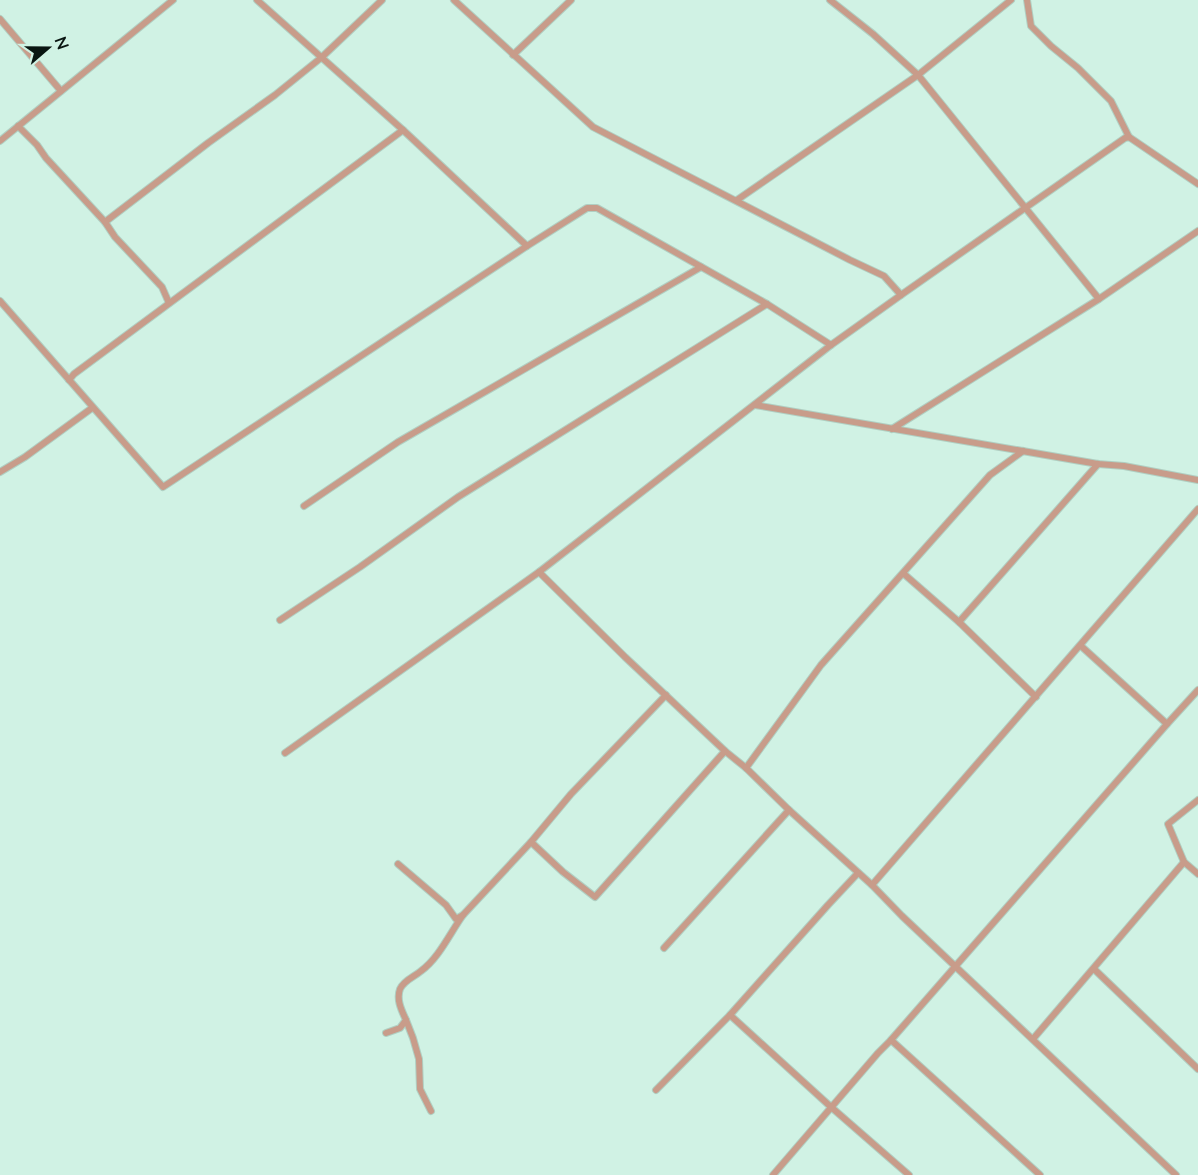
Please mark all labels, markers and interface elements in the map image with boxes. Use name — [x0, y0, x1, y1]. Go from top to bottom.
north arrow — [18, 18, 78, 78]
text: N — [52, 34, 74, 52]

